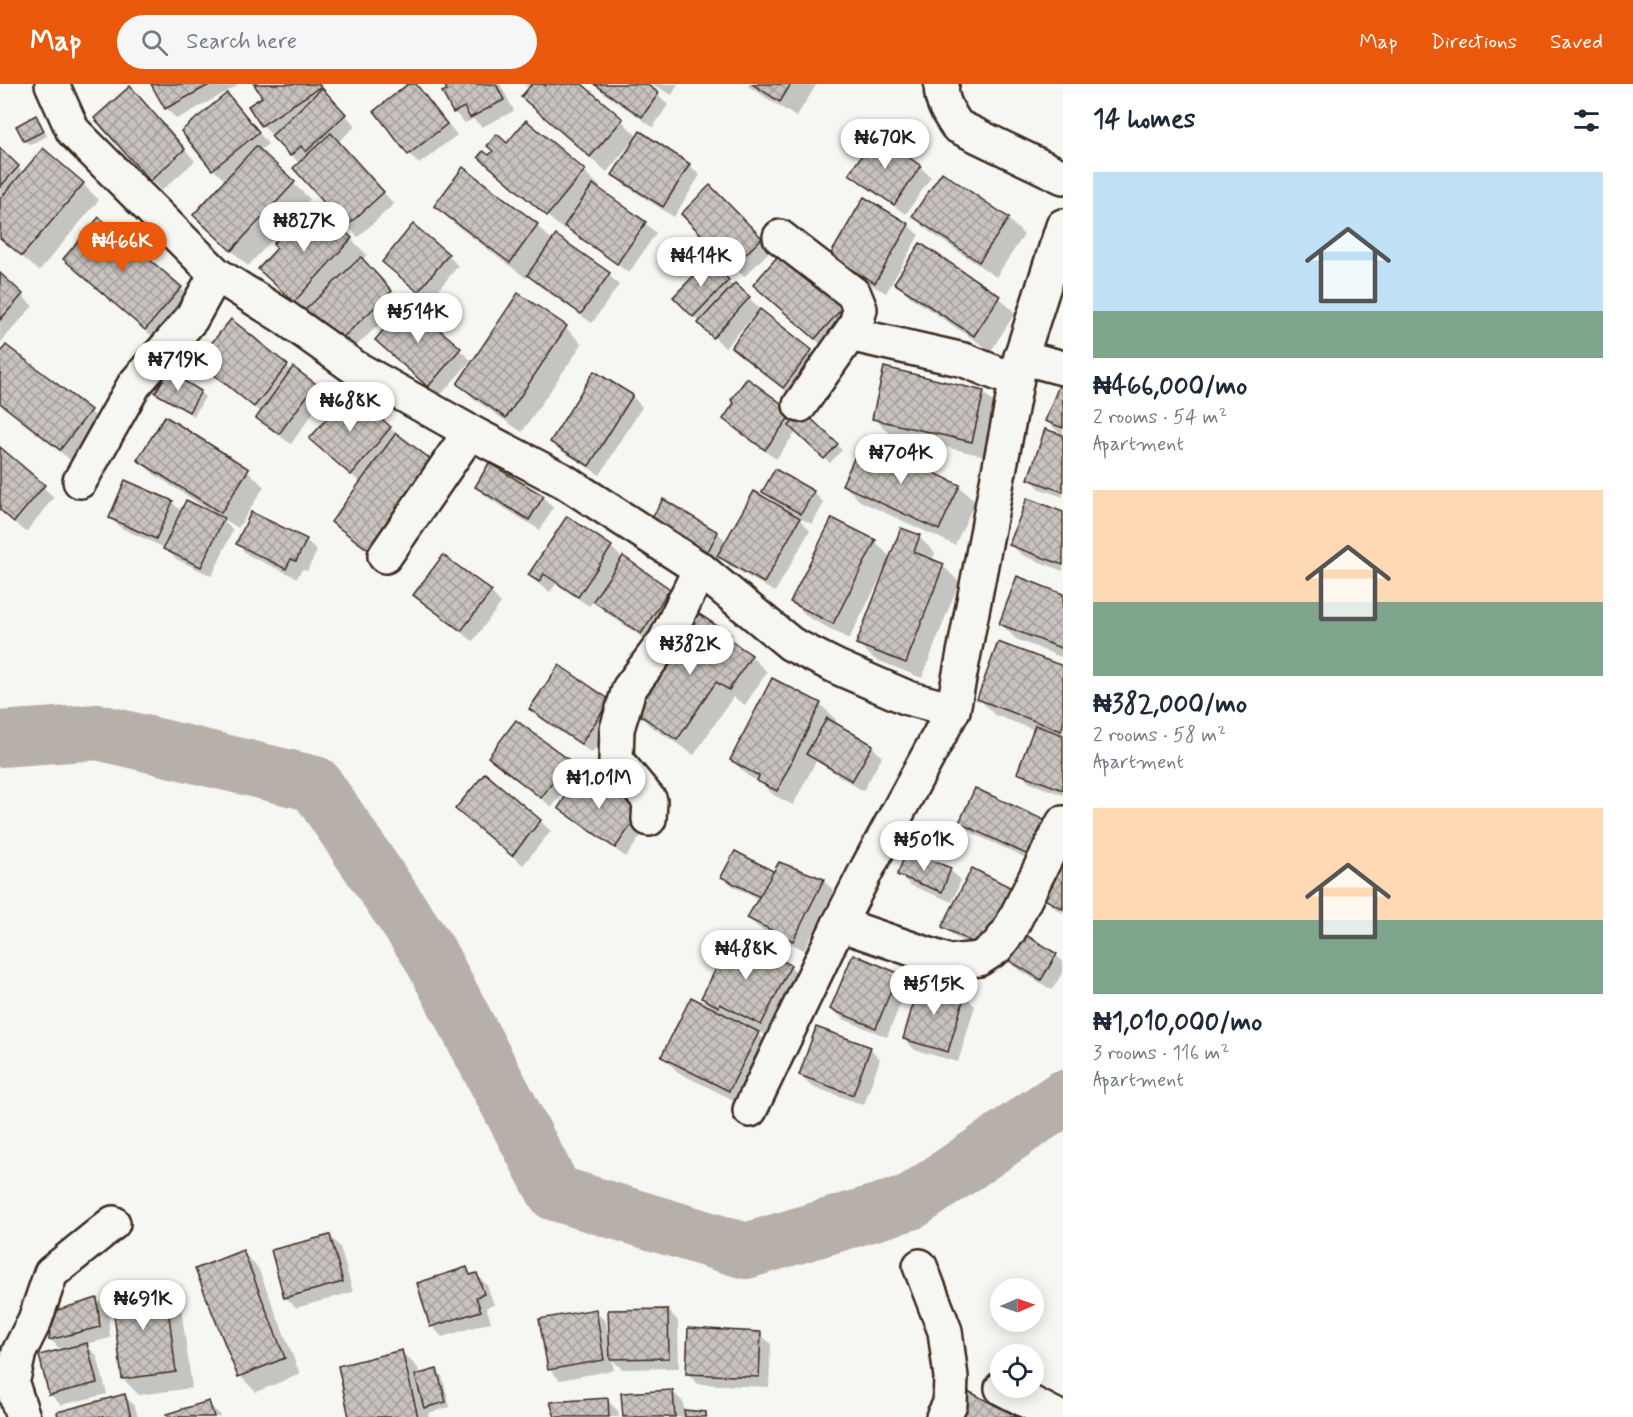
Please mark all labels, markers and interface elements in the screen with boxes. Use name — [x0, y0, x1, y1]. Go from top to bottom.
search box — [117, 15, 537, 69]
text: Map — [30, 24, 81, 61]
icon: search — [138, 26, 171, 59]
text: Search here — [186, 28, 297, 56]
text: Map — [1359, 28, 1398, 56]
text: Directions — [1431, 28, 1517, 56]
text: Saved — [1550, 28, 1603, 56]
text: 14 homes — [1093, 103, 1195, 137]
icon: filters — [1570, 104, 1603, 137]
pin: ₦670K — [843, 119, 927, 170]
text: ₦670K — [855, 125, 915, 152]
pin: ₦827K — [262, 202, 346, 253]
text: ₦827K — [273, 208, 335, 235]
icon: home — [1294, 211, 1402, 319]
pin: ₦466K — [80, 222, 164, 273]
text: ₦466K — [92, 228, 152, 255]
pin: ₦414K — [659, 237, 743, 288]
text: ₦414K — [671, 243, 731, 270]
pin: ₦514K — [376, 293, 460, 344]
text: ₦514K — [388, 299, 448, 326]
pin: ₦719K — [136, 341, 220, 392]
text: ₦719K — [148, 347, 208, 374]
text: ₦466,000/mo — [1093, 370, 1247, 404]
pin: ₦688K — [308, 382, 392, 433]
text: ₦688K — [320, 388, 380, 415]
text: 2 rooms · 54 m² — [1093, 404, 1227, 431]
text: Apartment — [1093, 431, 1184, 458]
pin: ₦704K — [859, 434, 943, 485]
text: ₦704K — [869, 440, 933, 467]
icon: home — [1294, 529, 1402, 637]
pin: ₦382K — [648, 625, 732, 676]
text: ₦382K — [660, 631, 720, 658]
text: ₦382,000/mo — [1093, 688, 1247, 722]
text: 2 rooms · 58 m² — [1093, 722, 1226, 749]
text: Apartment — [1093, 749, 1184, 776]
pin: ₦1.01M — [550, 759, 648, 810]
text: ₦1.01M — [567, 765, 631, 792]
pin: ₦501K — [882, 821, 966, 872]
text: ₦501K — [894, 827, 954, 854]
icon: home — [1294, 847, 1402, 955]
pin: ₦488K — [704, 930, 788, 981]
text: ₦488K — [715, 936, 777, 963]
pin: ₦515K — [892, 965, 976, 1016]
text: ₦515K — [904, 971, 964, 998]
text: ₦1,010,000/mo — [1093, 1006, 1262, 1040]
text: 3 rooms · 116 m² — [1093, 1040, 1229, 1067]
text: Apartment — [1093, 1067, 1184, 1094]
north arrow — [990, 1278, 1044, 1332]
map controls — [990, 1278, 1044, 1398]
pin: ₦691K — [101, 1280, 185, 1331]
text: ₦691K — [114, 1286, 172, 1313]
button: locate — [990, 1344, 1044, 1398]

